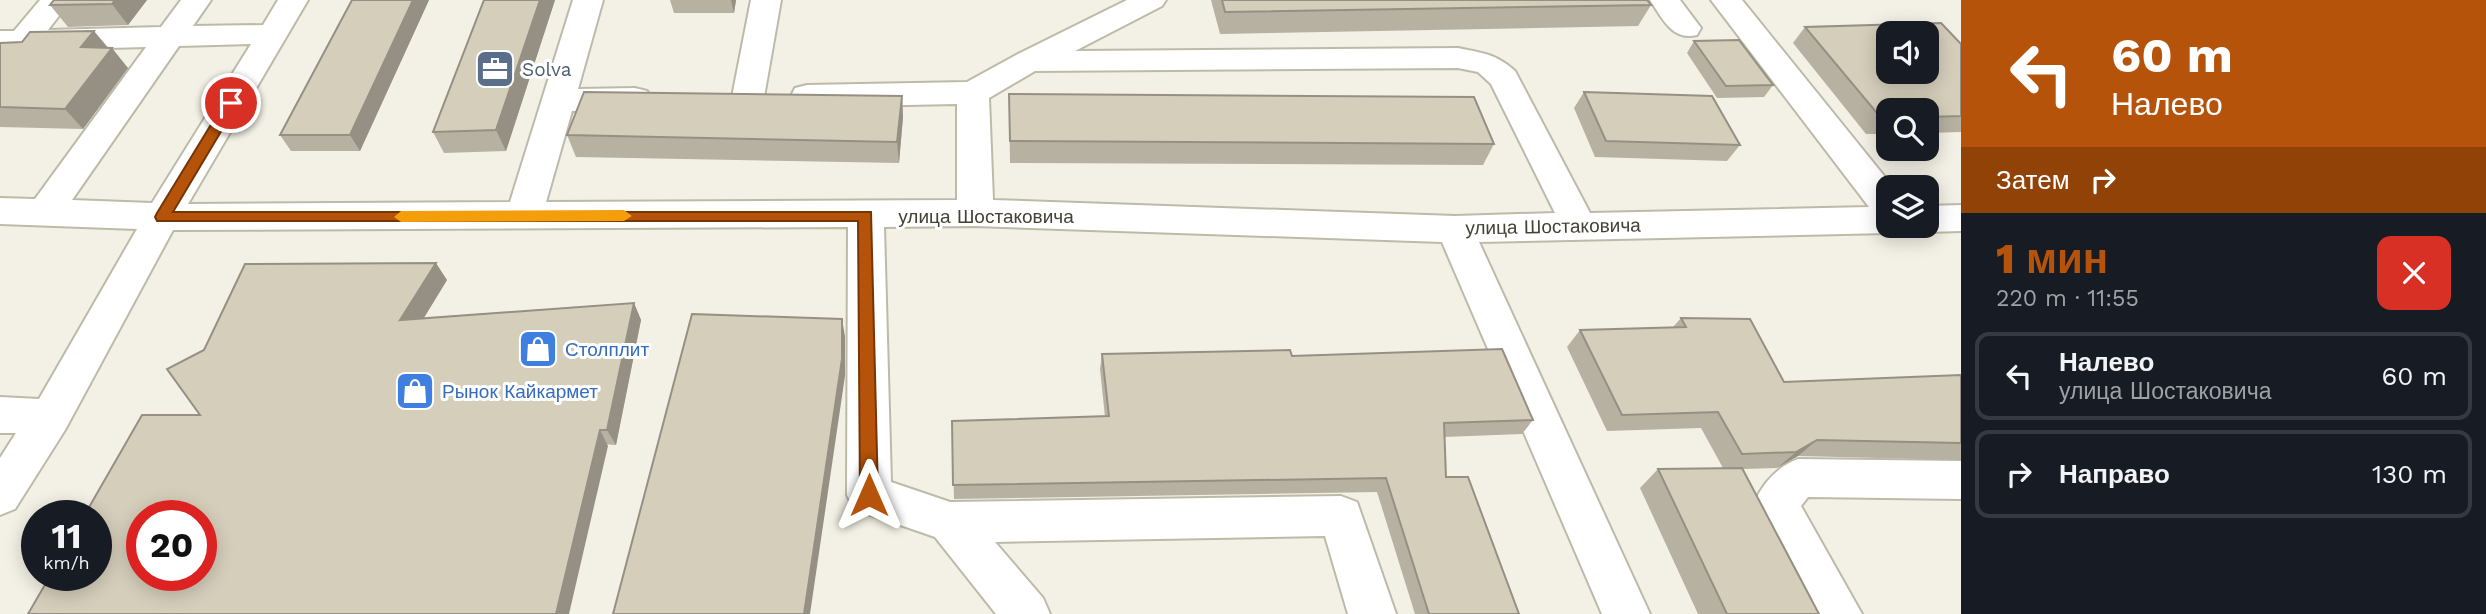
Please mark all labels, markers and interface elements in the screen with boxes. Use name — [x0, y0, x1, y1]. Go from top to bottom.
map controls — [1876, 21, 1939, 238]
button: sound — [1876, 21, 1939, 84]
text: 60 m — [2111, 26, 2233, 84]
icon: left — [1996, 28, 2087, 119]
office icon: Solva — [474, 48, 516, 90]
place label: Solva — [522, 58, 572, 81]
pin — [201, 73, 261, 133]
icon: arrive — [212, 84, 250, 122]
text: Налево — [2111, 85, 2223, 123]
button: search — [1876, 98, 1939, 161]
icon: right — [2084, 161, 2122, 199]
text: Затем — [1996, 165, 2070, 195]
button: layers — [1876, 175, 1939, 238]
street label: улица Шостаковича — [898, 205, 1074, 228]
street label: улица Шостаковича — [1465, 213, 1641, 240]
text: 1 мин — [1996, 234, 2108, 283]
button: close — [2377, 236, 2451, 310]
text: 220 m · 11:55 — [1996, 285, 2139, 312]
shop icon: Столплит — [517, 328, 559, 370]
place label: Столплит — [565, 338, 649, 361]
text: Налево — [2059, 347, 2154, 377]
icon: left — [2000, 357, 2038, 395]
text: 60 m — [2381, 361, 2447, 391]
shop icon: Рынок Кайкармет — [394, 370, 436, 412]
text: улица Шостаковича — [2059, 378, 2271, 405]
place label: Рынок Кайкармет — [442, 380, 598, 403]
icon: right — [2000, 455, 2038, 493]
position arrow — [832, 458, 906, 532]
text: Направо — [2059, 459, 2170, 489]
text: 130 m — [2372, 459, 2447, 489]
speed limit sign: 20 — [126, 500, 217, 591]
text: 11 — [51, 515, 82, 557]
text: km/h — [43, 552, 90, 573]

